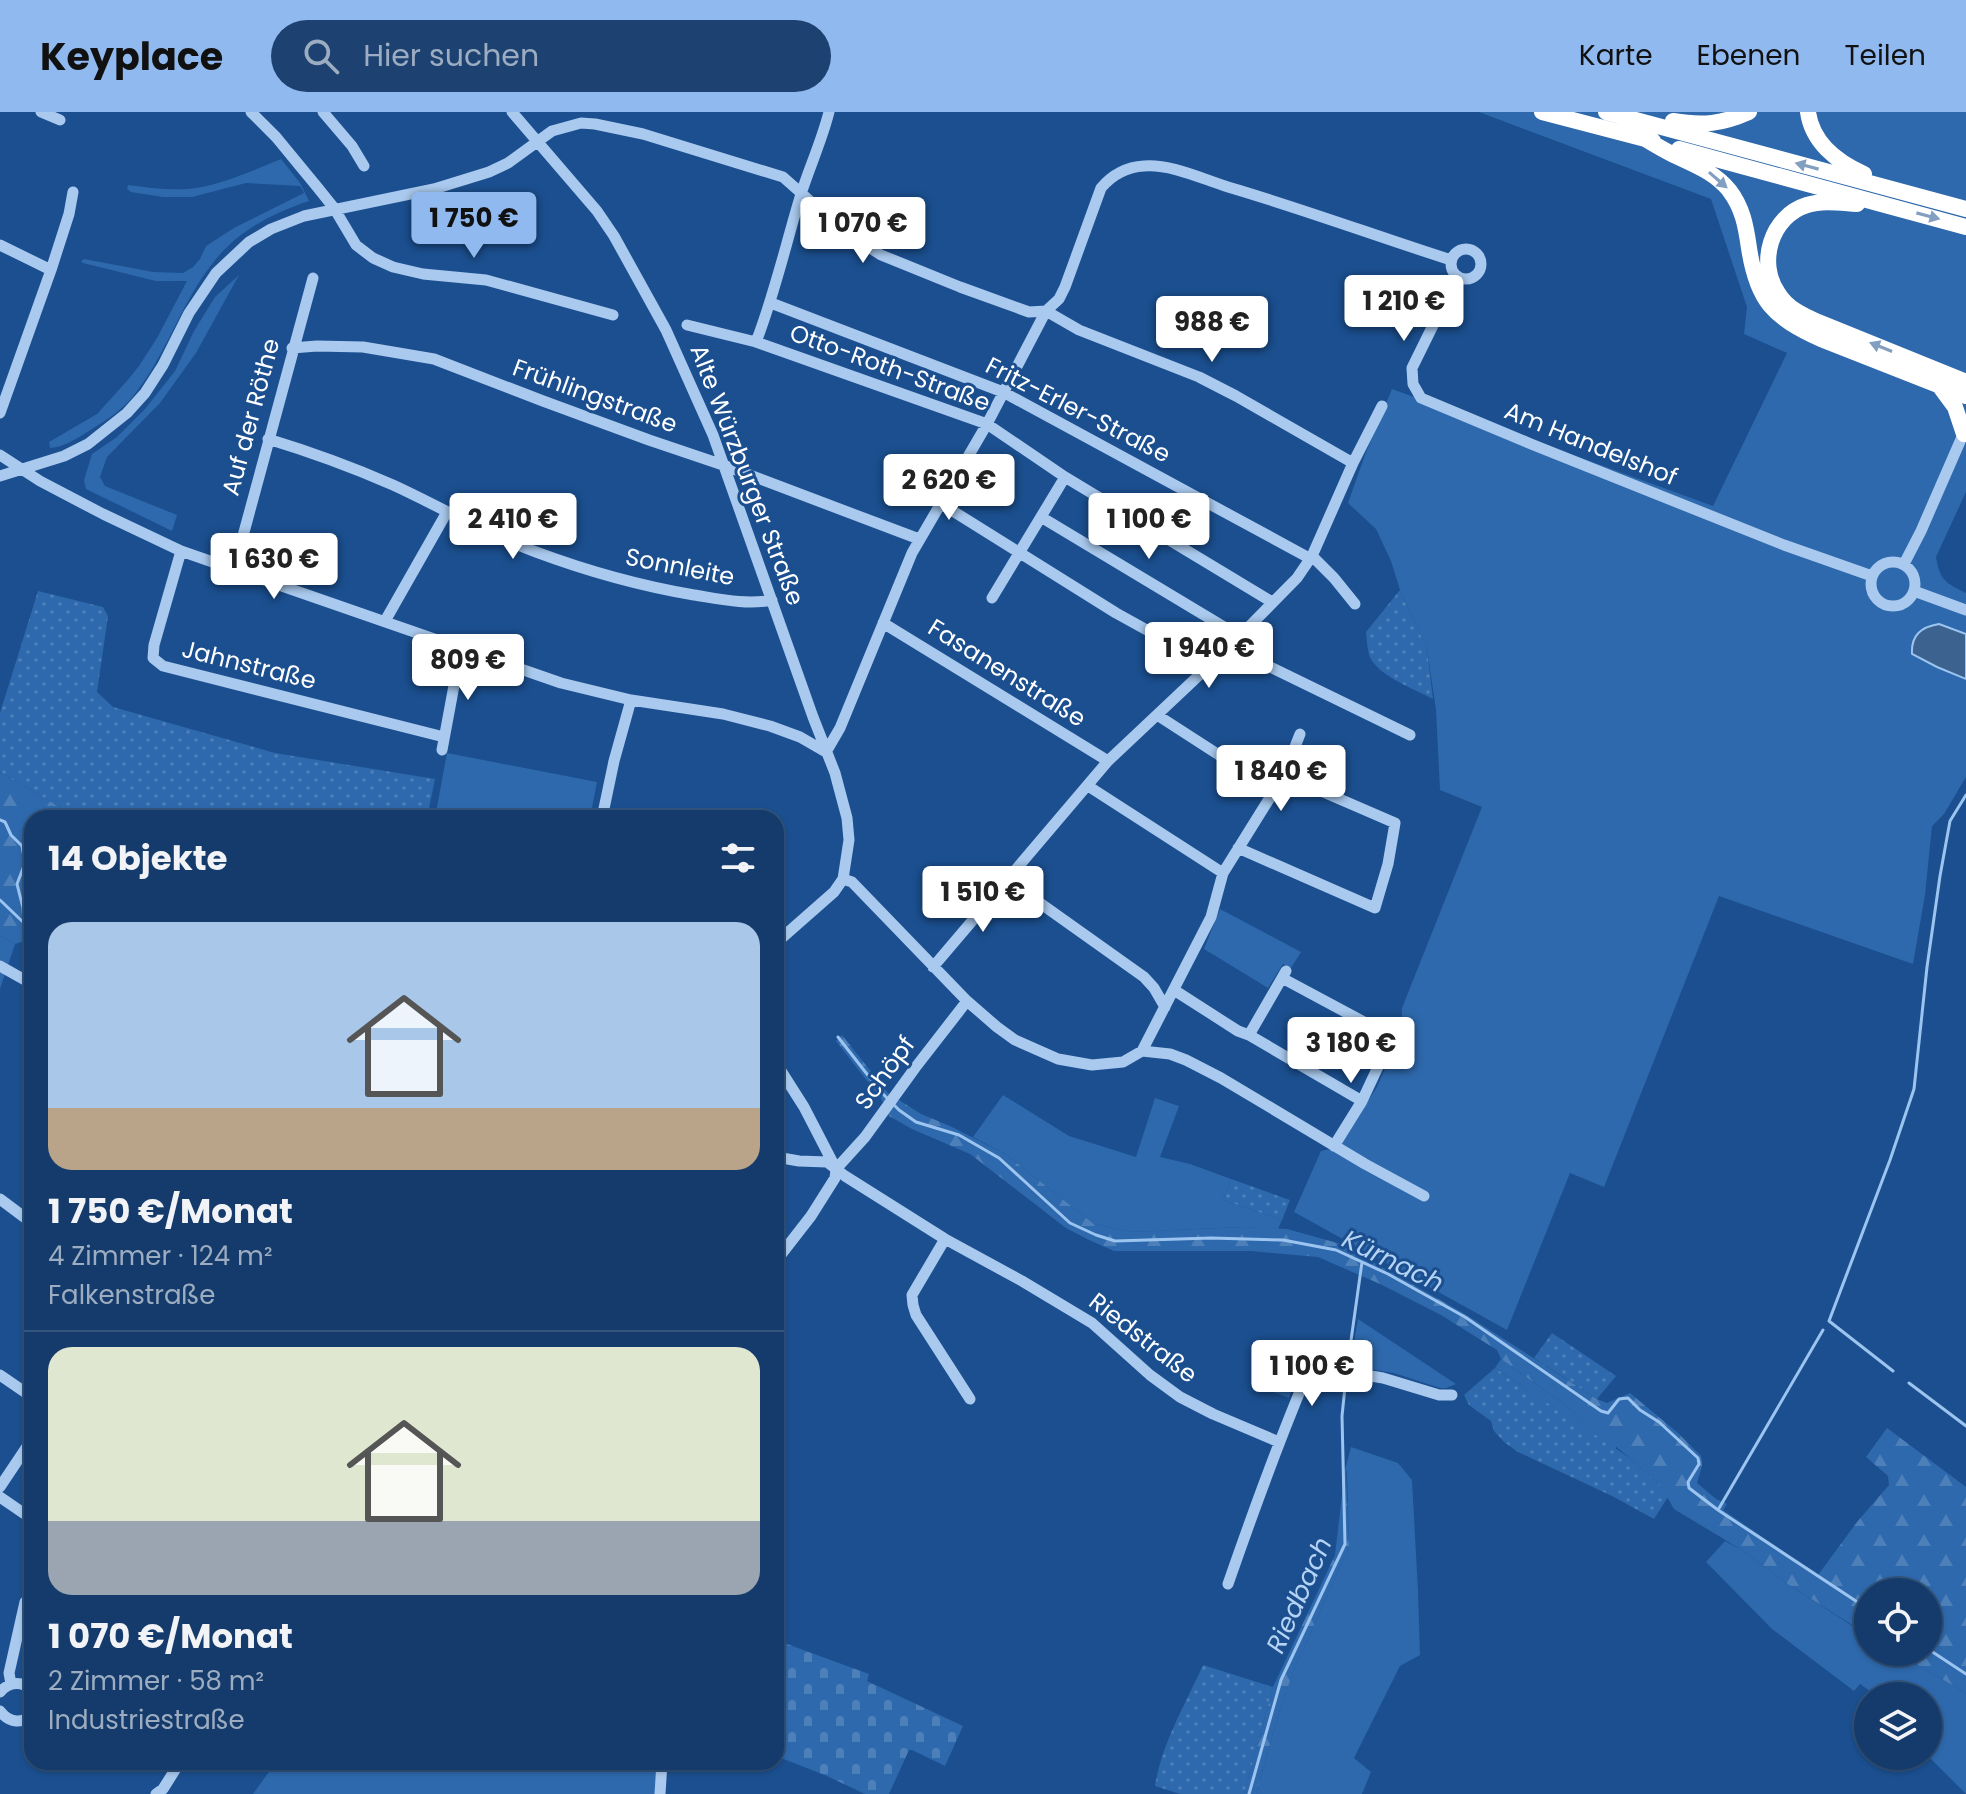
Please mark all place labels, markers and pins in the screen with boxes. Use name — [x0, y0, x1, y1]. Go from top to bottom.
pin: 1 750 € — [400, 192, 548, 260]
pin: 1 070 € — [789, 197, 937, 265]
pin: 1 210 € — [1330, 275, 1478, 343]
pin: 988 € — [1156, 296, 1268, 364]
pin: 2 620 € — [875, 454, 1023, 522]
pin: 2 410 € — [439, 493, 587, 561]
pin: 1 100 € — [1075, 493, 1223, 561]
pin: 1 630 € — [200, 533, 348, 601]
pin: 1 940 € — [1135, 622, 1283, 690]
pin: 809 € — [412, 634, 524, 702]
pin: 1 840 € — [1207, 745, 1355, 813]
pin: 1 510 € — [909, 866, 1057, 934]
pin: 3 180 € — [1277, 1017, 1425, 1085]
pin: 1 100 € — [1238, 1340, 1386, 1408]

